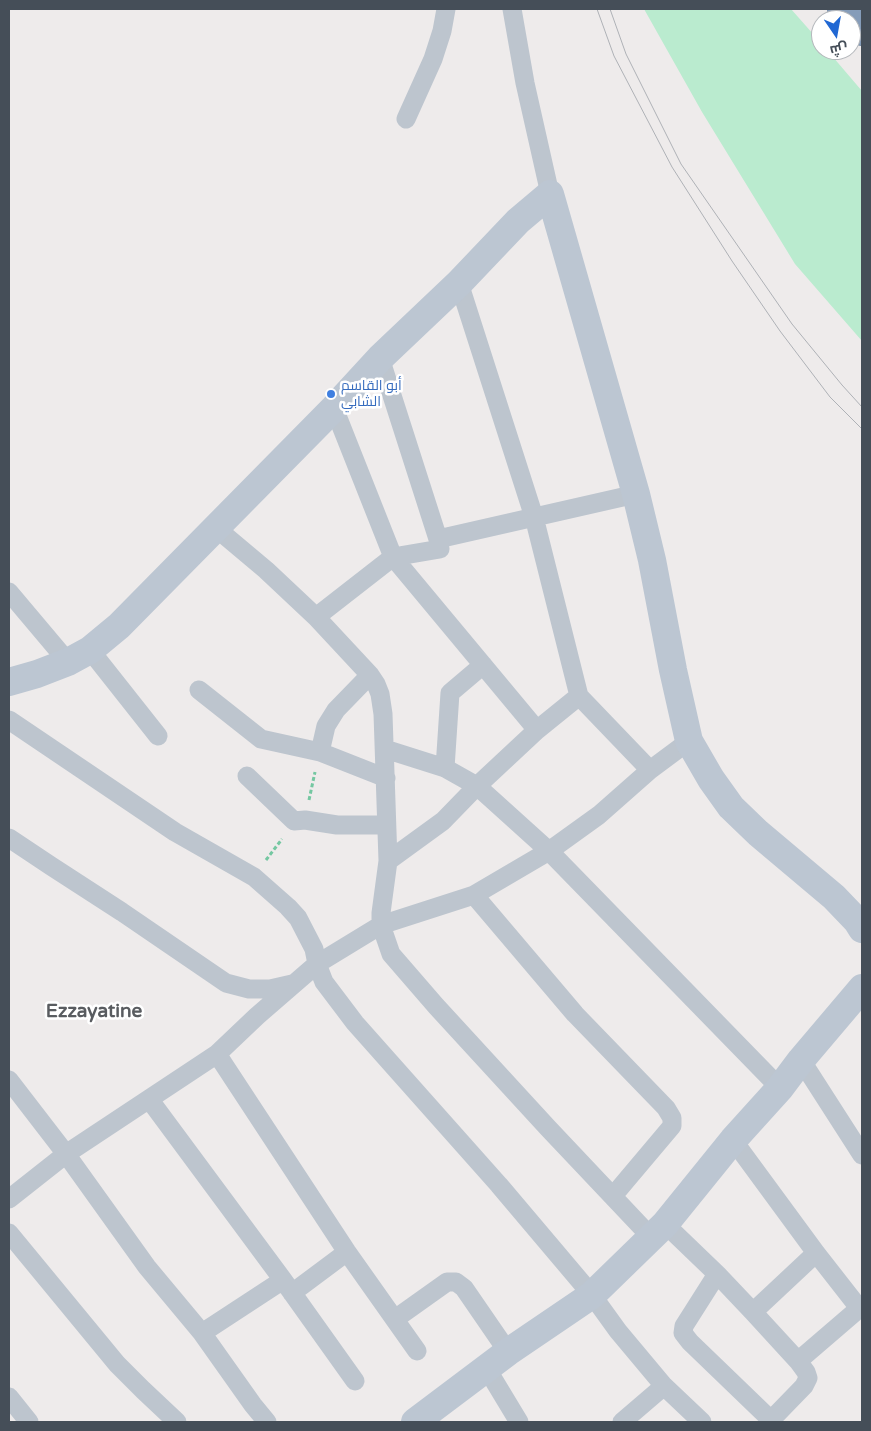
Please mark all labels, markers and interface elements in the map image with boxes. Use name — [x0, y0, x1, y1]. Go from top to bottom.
north arrow — [811, 10, 861, 60]
text: ش — [828, 39, 850, 59]
place label: أبو القاسم الشابي — [341, 378, 402, 411]
marker: أبو القاسم الشابي — [325, 388, 337, 400]
district label: Ezzayatine — [46, 1001, 142, 1023]

